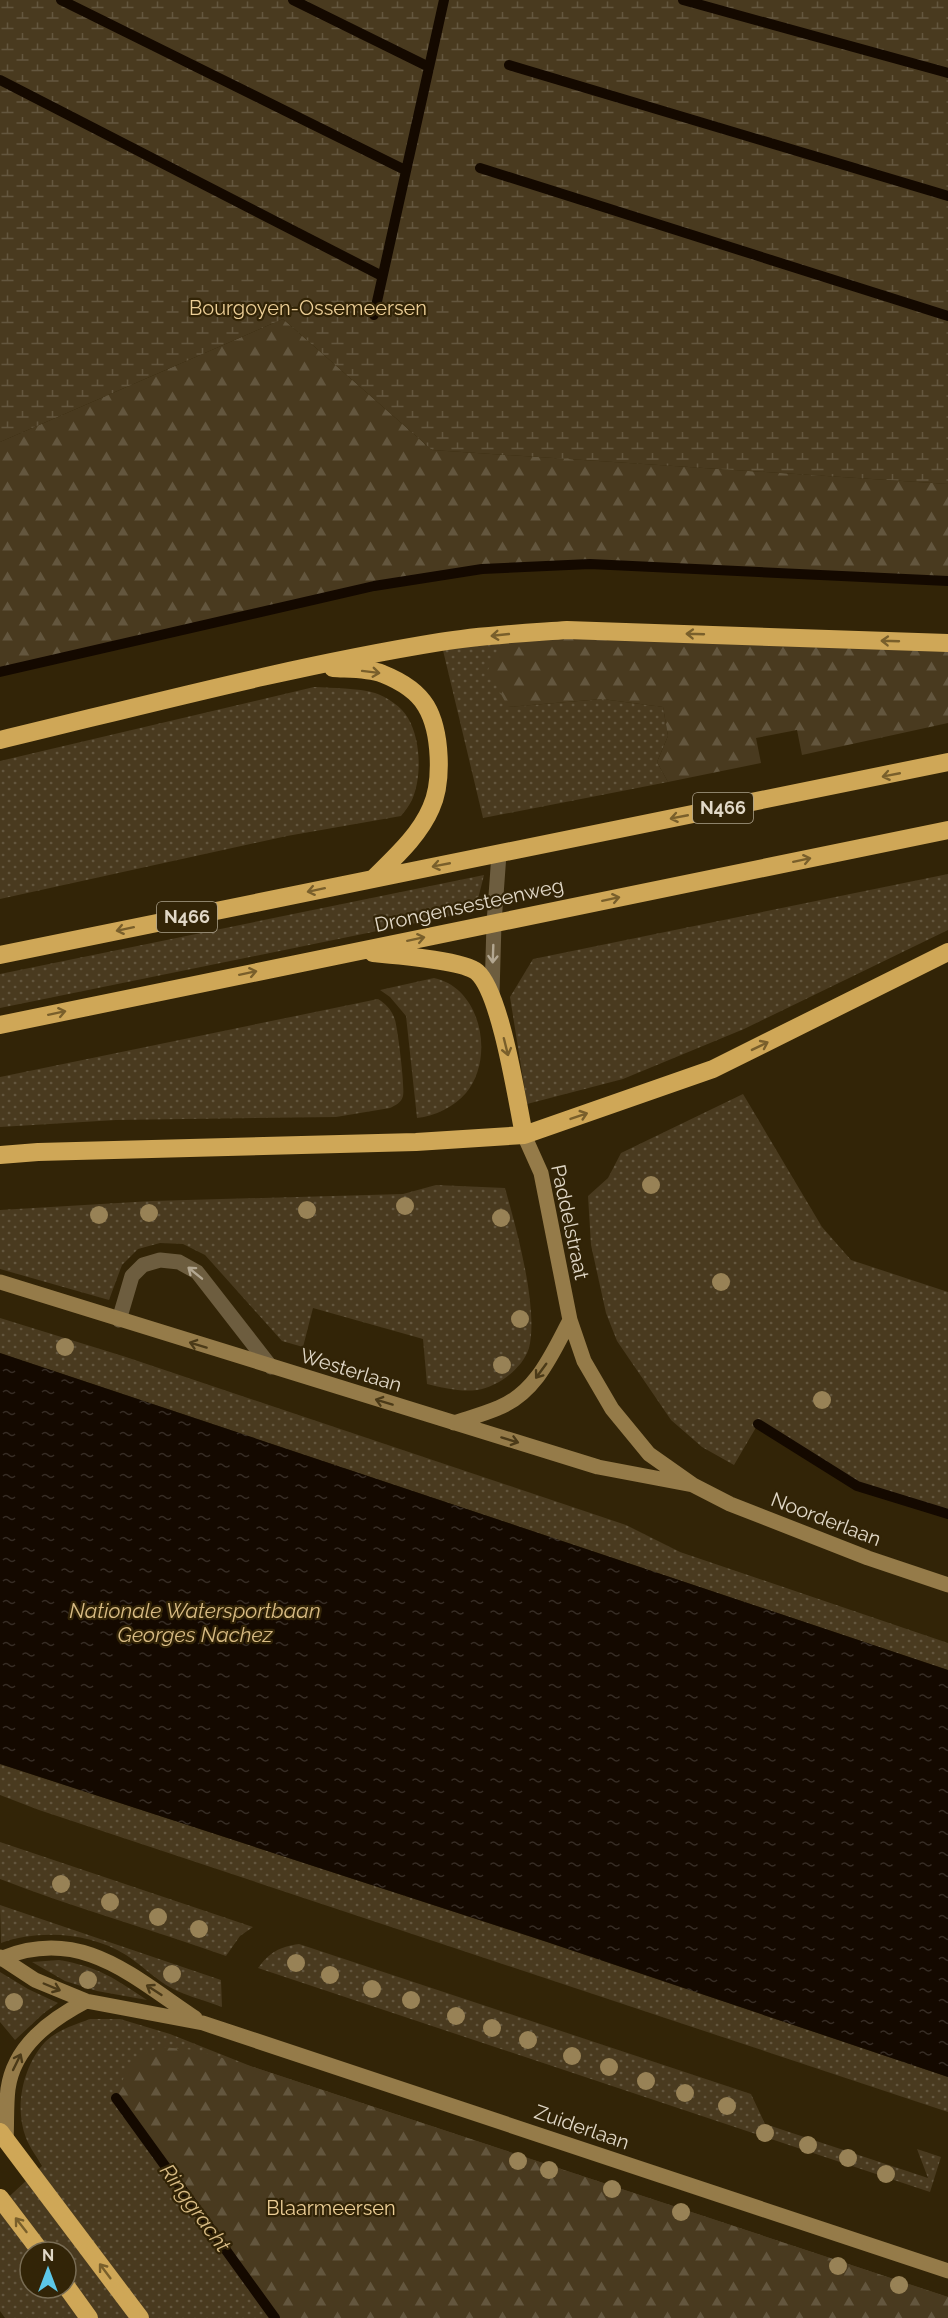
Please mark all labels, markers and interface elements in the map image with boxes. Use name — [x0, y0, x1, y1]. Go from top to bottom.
park label: Bourgoyen-Ossemeersen — [189, 296, 427, 320]
one-way arrow — [685, 629, 705, 640]
one-way arrow — [491, 630, 510, 641]
one-way arrow — [880, 635, 900, 647]
one-way arrow — [361, 667, 381, 678]
one-way arrow — [882, 770, 901, 781]
road number: N466 — [693, 793, 753, 823]
one-way arrow — [670, 812, 689, 823]
one-way arrow — [792, 854, 812, 865]
one-way arrow — [432, 860, 452, 871]
street label: Drongensesteenweg — [372, 873, 566, 937]
one-way arrow — [306, 885, 326, 896]
one-way arrow — [601, 893, 621, 904]
road number: N466 — [157, 902, 217, 932]
one-way arrow — [115, 924, 135, 935]
one-way arrow — [406, 933, 426, 944]
one-way arrow — [487, 944, 499, 964]
one-way arrow — [239, 967, 258, 979]
one-way arrow — [47, 1007, 67, 1018]
one-way arrow — [500, 1037, 512, 1056]
one-way arrow — [751, 1039, 769, 1051]
one-way arrow — [569, 1110, 588, 1121]
street label: Paddelstraat — [546, 1162, 594, 1282]
one-way arrow — [187, 1267, 203, 1280]
one-way arrow — [189, 1338, 208, 1349]
street label: Westerlaan — [297, 1343, 405, 1397]
one-way arrow — [535, 1363, 547, 1379]
one-way arrow — [375, 1396, 394, 1407]
one-way arrow — [500, 1435, 519, 1446]
street label: Noorderlaan — [768, 1487, 884, 1551]
water label: Nationale Watersportbaan Georges Nachez — [69, 1598, 321, 1647]
one-way arrow — [43, 1982, 61, 1993]
one-way arrow — [146, 1984, 163, 1996]
one-way arrow — [11, 2054, 23, 2072]
street label: Zuiderlaan — [531, 2100, 633, 2154]
water label: Ringgracht — [155, 2159, 236, 2257]
park label: Blaarmeersen — [266, 2196, 396, 2220]
one-way arrow — [14, 2217, 27, 2233]
north arrow — [18, 2240, 78, 2300]
text: N — [42, 2246, 54, 2265]
one-way arrow — [99, 2263, 112, 2279]

